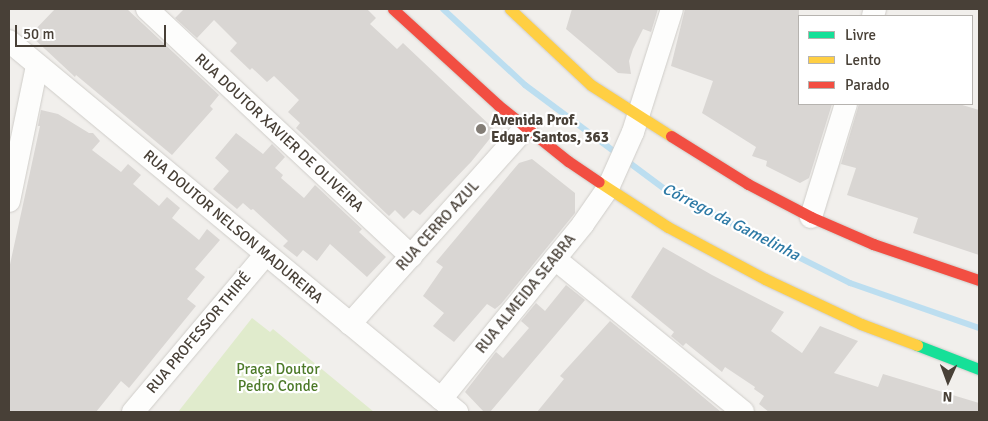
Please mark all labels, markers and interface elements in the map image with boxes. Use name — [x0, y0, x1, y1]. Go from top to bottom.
scale bar — [18, 15, 169, 47]
legend — [798, 15, 973, 105]
text: 50 m — [23, 25, 54, 43]
text: Livre — [845, 26, 876, 44]
street label: RUA DOUTOR XAVIER DE OLIVEIRA — [191, 50, 367, 216]
text: Lento — [845, 51, 881, 69]
text: Parado — [845, 76, 890, 94]
place label: Avenida Prof. Edgar Santos, 363 — [491, 111, 609, 146]
marker: Avenida Prof. Edgar Santos, 363 — [475, 123, 487, 135]
street label: RUA DOUTOR NELSON MADUREIRA — [140, 147, 326, 307]
street label: RUA CERRO AZUL — [393, 177, 483, 275]
water label: Córrego da Gamelinha — [659, 179, 803, 265]
street label: RUA ALMEIDA SEABRA — [472, 231, 580, 357]
street label: RUA PROFESSOR THIRÉ — [143, 269, 255, 397]
north arrow — [923, 356, 973, 406]
park label: Praça Doutor Pedro Conde — [236, 360, 320, 395]
text: N — [942, 388, 953, 405]

